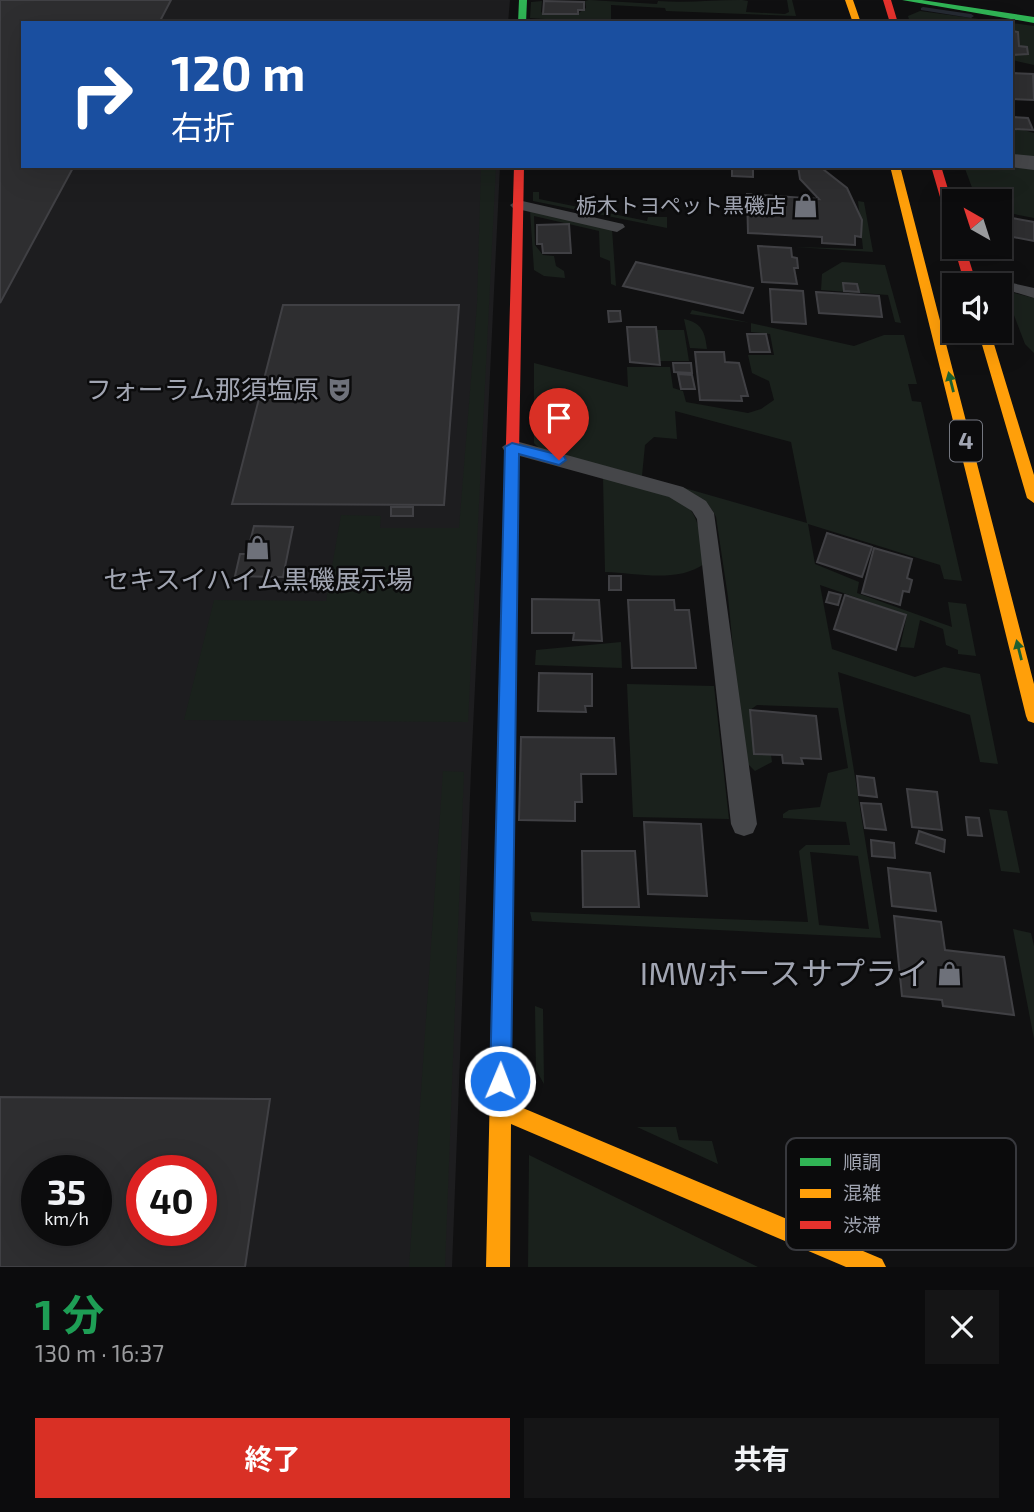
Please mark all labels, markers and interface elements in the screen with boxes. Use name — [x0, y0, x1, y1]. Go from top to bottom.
text: 120 m — [171, 42, 305, 101]
icon: right — [56, 49, 147, 140]
text: 右折 — [171, 107, 235, 145]
north arrow — [942, 189, 1012, 259]
map controls — [942, 189, 1012, 343]
place label: 栃木トヨペット黒磯店 — [576, 192, 786, 217]
shop icon: 栃木トヨペット黒磯店 — [792, 192, 820, 220]
button: sound — [942, 273, 1012, 343]
one-way arrow — [945, 370, 956, 392]
place label: フォーラム那須塩原 — [86, 373, 319, 404]
theatre icon: フォーラム那須塩原 — [325, 376, 353, 404]
pin — [529, 388, 589, 460]
icon: arrive — [540, 399, 578, 437]
road number: 4 — [950, 420, 982, 462]
shop icon: セキスイハイム黒磯展示場 — [244, 534, 272, 562]
place label: セキスイハイム黒磯展示場 — [103, 563, 413, 594]
one-way arrow — [1013, 639, 1024, 661]
place label: IMWホースサプライ — [640, 953, 929, 991]
shop icon: IMWホースサプライ — [935, 960, 963, 988]
position arrow — [463, 1044, 537, 1118]
legend — [786, 1138, 1016, 1250]
text: 順調 — [843, 1150, 881, 1173]
speed limit sign: 40 — [126, 1155, 217, 1246]
text: 35 — [47, 1170, 86, 1212]
text: 混雑 — [843, 1181, 881, 1204]
text: km/h — [44, 1207, 89, 1229]
text: 渋滞 — [843, 1213, 881, 1236]
text: 1 分 — [35, 1288, 104, 1338]
button: close — [925, 1290, 999, 1364]
text: 130 m · 16:37 — [35, 1339, 164, 1367]
button: 終了 — [35, 1418, 510, 1498]
button: 共有 — [524, 1418, 999, 1498]

